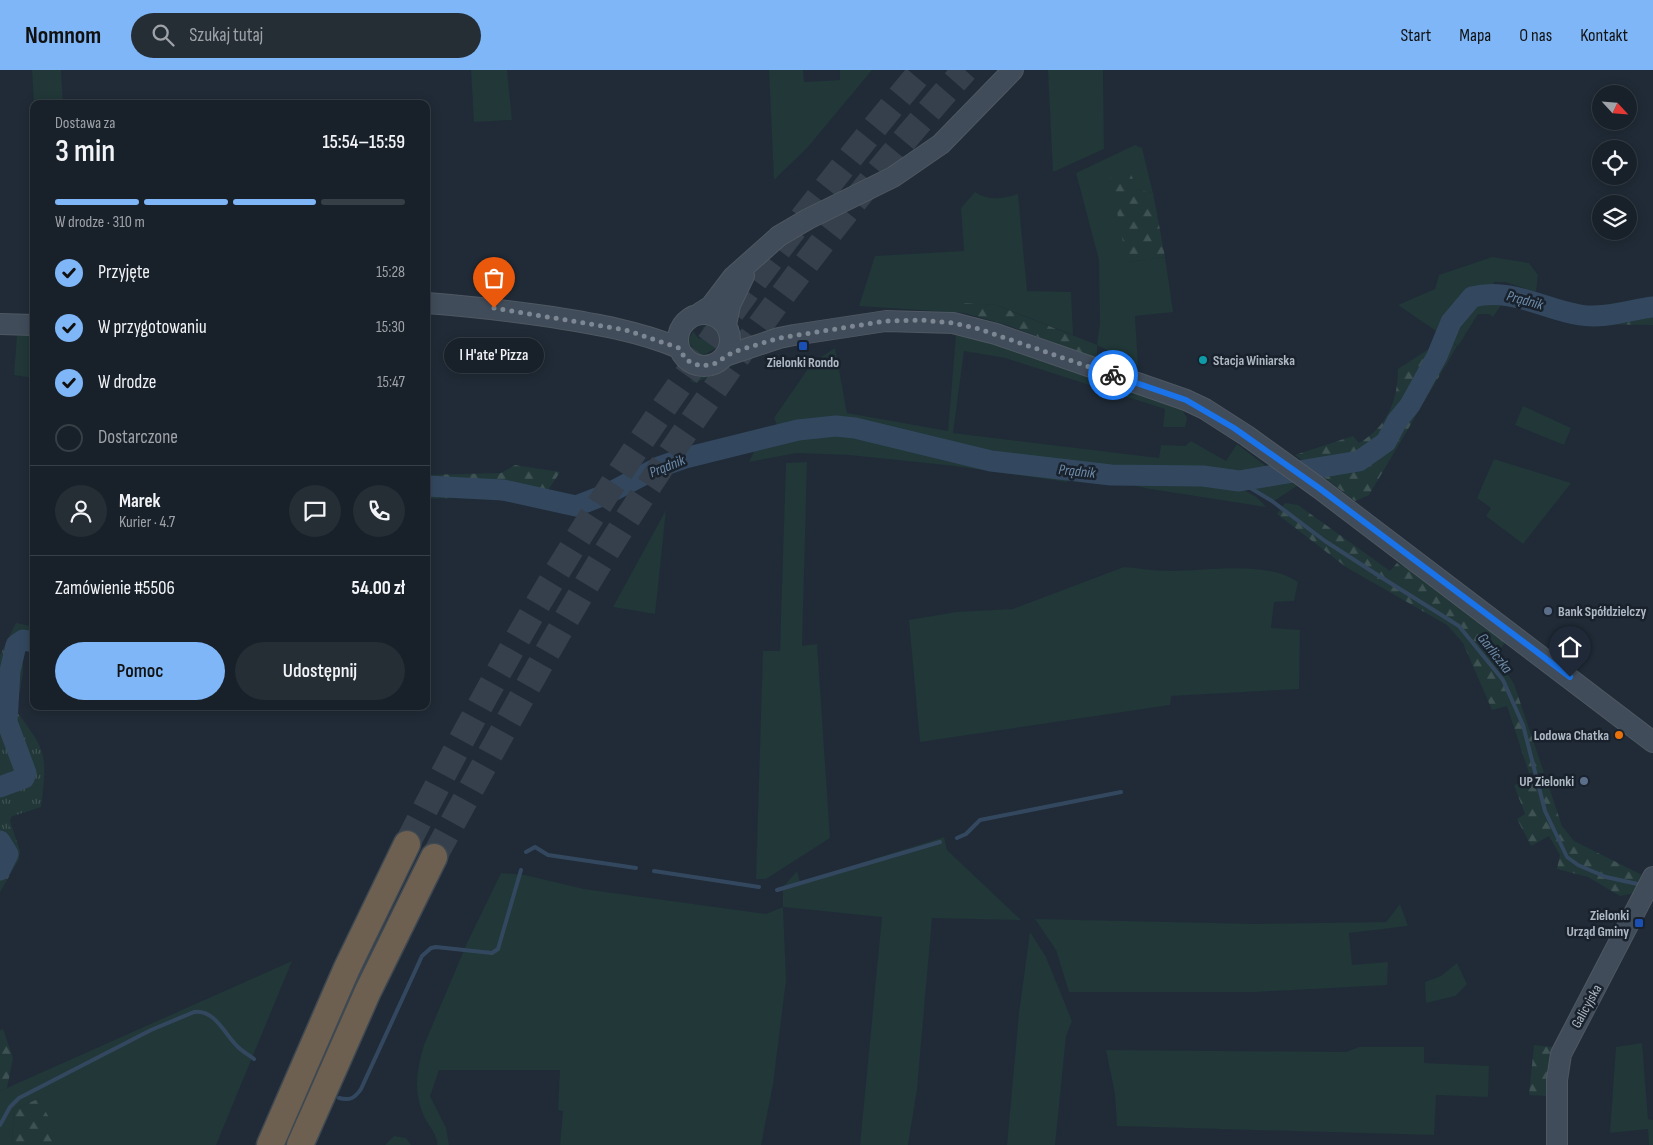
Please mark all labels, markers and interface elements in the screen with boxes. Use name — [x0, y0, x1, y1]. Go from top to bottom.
search box — [131, 13, 481, 58]
text: Nomnom — [25, 21, 101, 50]
icon: search — [149, 21, 177, 49]
text: Szukaj tutaj — [189, 24, 263, 47]
text: Start — [1400, 25, 1431, 46]
text: Mapa — [1459, 25, 1491, 46]
text: O nas — [1519, 25, 1552, 46]
text: Kontakt — [1580, 25, 1628, 46]
north arrow — [1592, 85, 1638, 130]
map controls — [1592, 85, 1637, 240]
text: Dostawa za — [55, 114, 116, 133]
text: 15:54–15:59 — [323, 131, 405, 154]
text: 3 min — [55, 132, 115, 171]
button: locate — [1592, 140, 1637, 185]
button: layers — [1592, 195, 1637, 240]
text: W drodze · 310 m — [55, 213, 145, 232]
pin — [473, 257, 515, 308]
icon: check — [55, 259, 83, 287]
text: Przyjęte — [98, 261, 150, 284]
text: 15:28 — [376, 263, 405, 282]
icon: bag — [480, 264, 508, 292]
water label: Prądnik — [1505, 287, 1546, 315]
icon: check — [55, 314, 83, 342]
text: W przygotowaniu — [98, 316, 207, 339]
text: 15:30 — [376, 318, 405, 337]
callout: I H'ate' Pizza — [444, 338, 544, 373]
marker: Zielonki Rondo — [797, 340, 809, 352]
text: I H'ate' Pizza — [460, 346, 528, 365]
courier — [1088, 350, 1138, 400]
place label: Stacja Winiarska — [1213, 352, 1295, 369]
place label: Zielonki Rondo — [767, 354, 839, 371]
marker: Stacja Winiarska — [1197, 354, 1209, 366]
icon: bike — [1099, 361, 1127, 389]
icon: check — [55, 369, 83, 397]
text: W drodze — [98, 371, 156, 394]
text: 15:47 — [377, 373, 405, 392]
text: Dostarczone — [98, 426, 178, 449]
water label: Prądnik — [646, 451, 688, 482]
water label: Prądnik — [1058, 460, 1097, 483]
button: person — [55, 485, 107, 537]
button: chat — [289, 485, 341, 537]
button: phone — [353, 485, 405, 537]
text: Marek — [119, 490, 161, 513]
text: Kurier · 4.7 — [119, 513, 175, 532]
text: Zamówienie #5506 — [55, 577, 175, 600]
text: 54.00 zł — [352, 577, 405, 600]
place label: Bank Spółdzielczy — [1558, 603, 1647, 620]
marker: Bank Spółdzielczy — [1542, 605, 1554, 617]
pin — [1549, 626, 1591, 677]
water label: Garliczka — [1473, 629, 1516, 677]
icon: home — [1556, 633, 1584, 661]
button: Pomoc — [55, 642, 225, 700]
button: Udostępnij — [235, 642, 405, 700]
place label: Lodowa Chatka — [1534, 727, 1609, 744]
marker: Lodowa Chatka — [1613, 729, 1625, 741]
place label: UP Zielonki — [1519, 773, 1574, 790]
marker: UP Zielonki — [1578, 775, 1590, 787]
place label: Zielonki Urząd Gminy — [1566, 907, 1629, 940]
marker: Zielonki Urząd Gminy — [1633, 917, 1645, 929]
street label: Galicyjska — [1568, 982, 1605, 1031]

